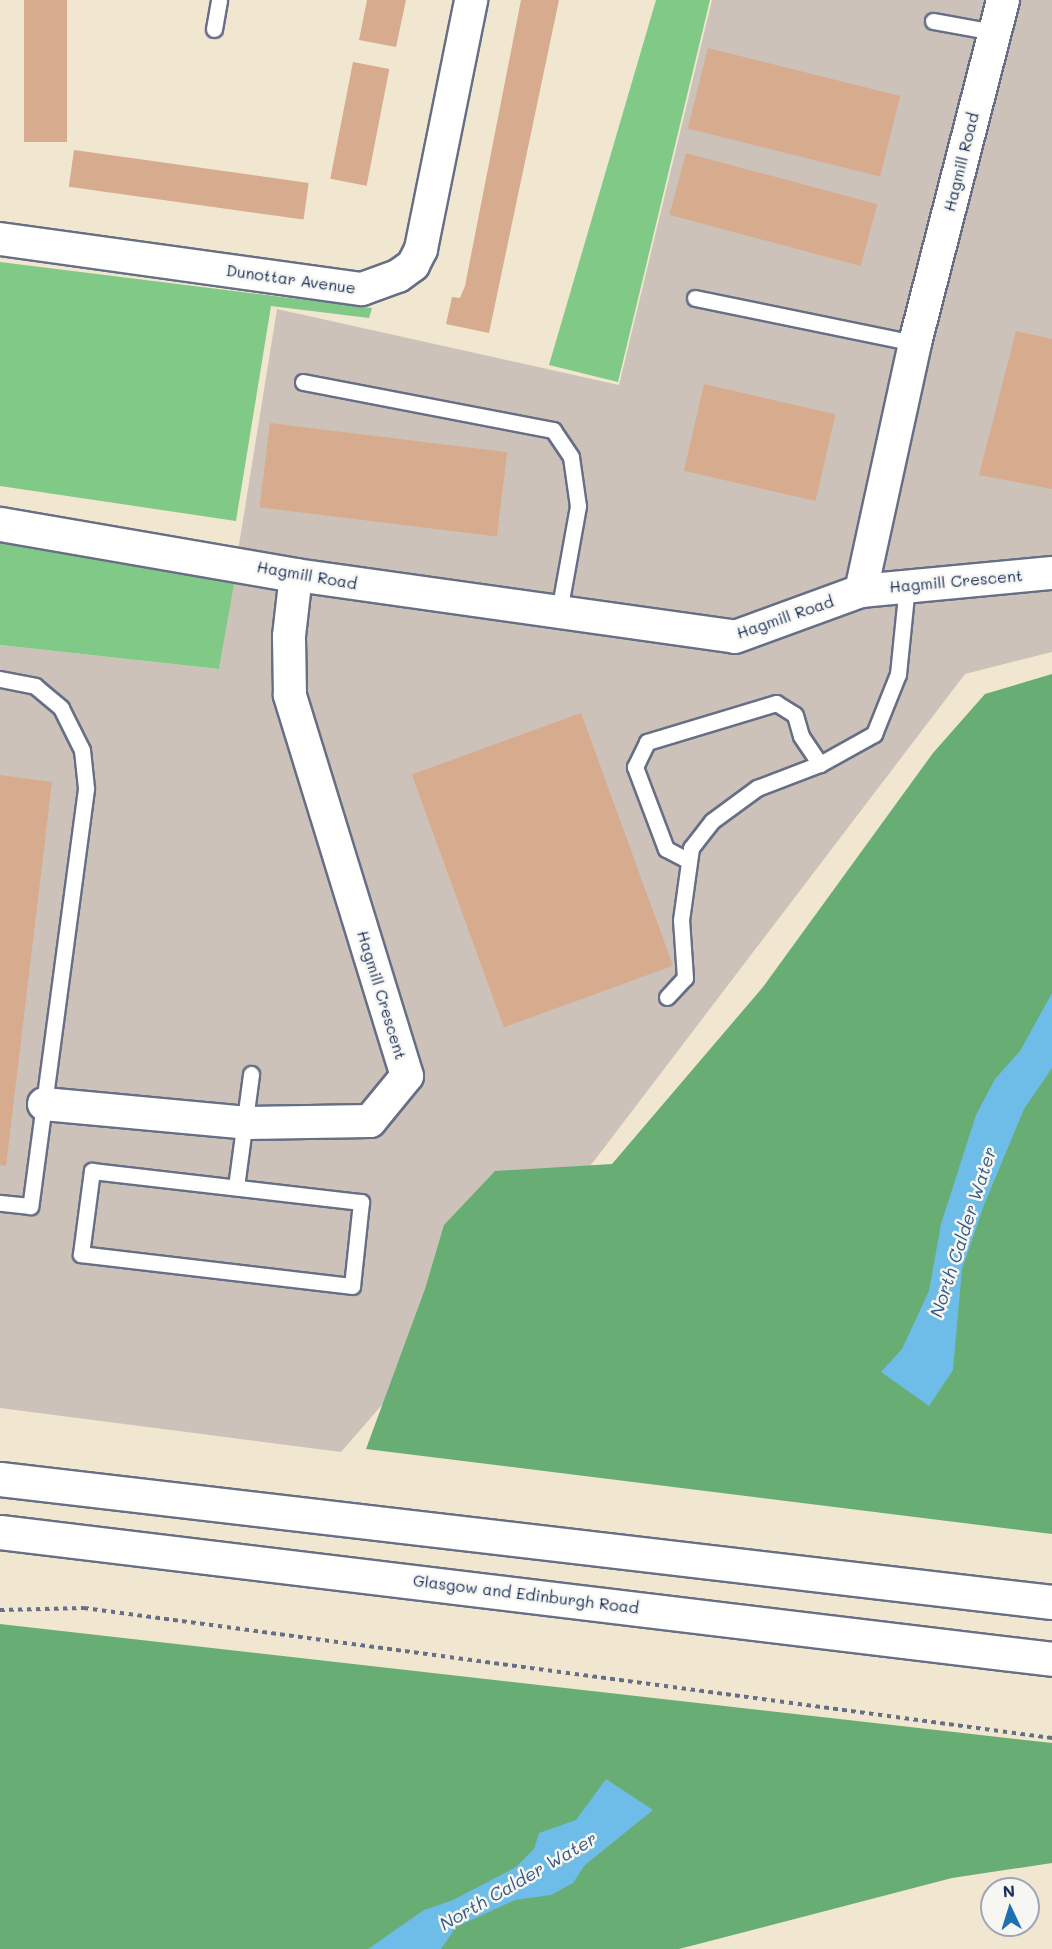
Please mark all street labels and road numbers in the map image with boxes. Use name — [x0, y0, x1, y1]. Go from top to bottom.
street label: Hagmill Road — [939, 111, 983, 213]
street label: Dunottar Avenue — [225, 260, 357, 298]
street label: Hagmill Road — [255, 557, 359, 593]
street label: Hagmill Crescent — [889, 566, 1023, 596]
street label: Hagmill Road — [734, 591, 836, 643]
street label: Hagmill Crescent — [353, 928, 411, 1062]
street label: Glasgow and Edinburgh Road — [412, 1571, 640, 1617]

